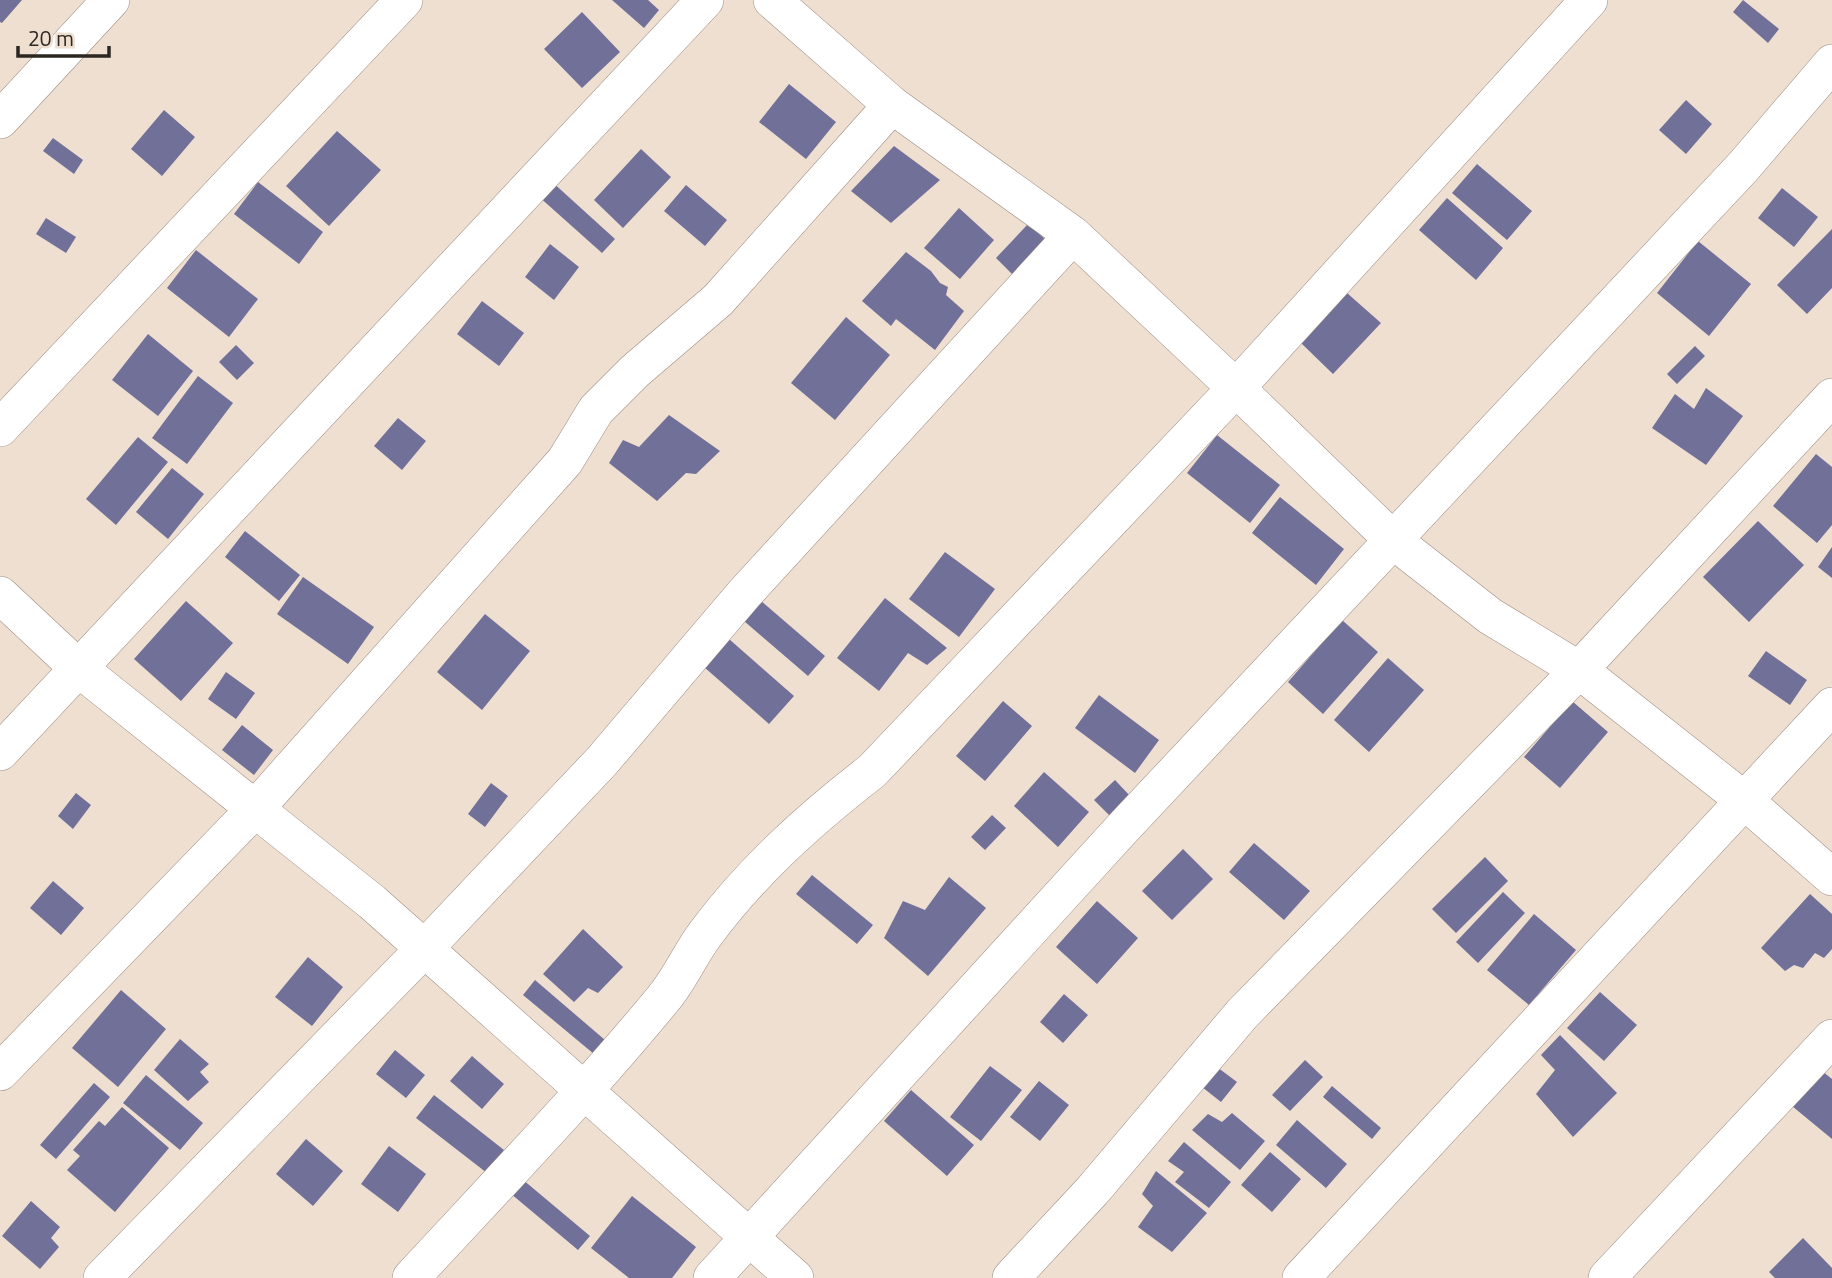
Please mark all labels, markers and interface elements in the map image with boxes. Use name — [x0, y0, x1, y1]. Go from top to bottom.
scale bar — [18, 14, 108, 58]
text: 20 m — [28, 22, 74, 54]

